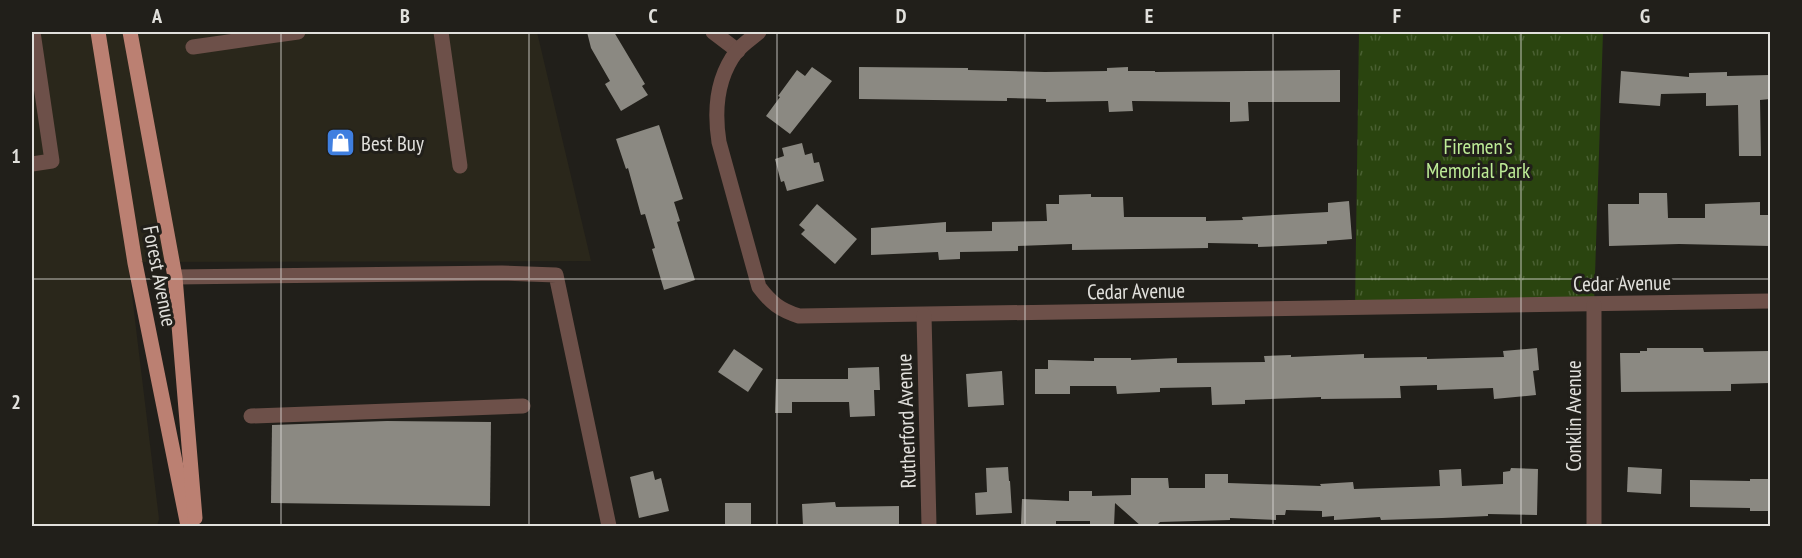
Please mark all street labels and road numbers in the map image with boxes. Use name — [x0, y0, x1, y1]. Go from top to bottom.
street label: Forest Avenue — [137, 223, 183, 329]
street label: Cedar Avenue — [1573, 269, 1671, 297]
street label: Cedar Avenue — [1087, 277, 1185, 305]
street label: Rutherford Avenue — [890, 353, 922, 489]
street label: Conklin Avenue — [1560, 360, 1587, 472]

